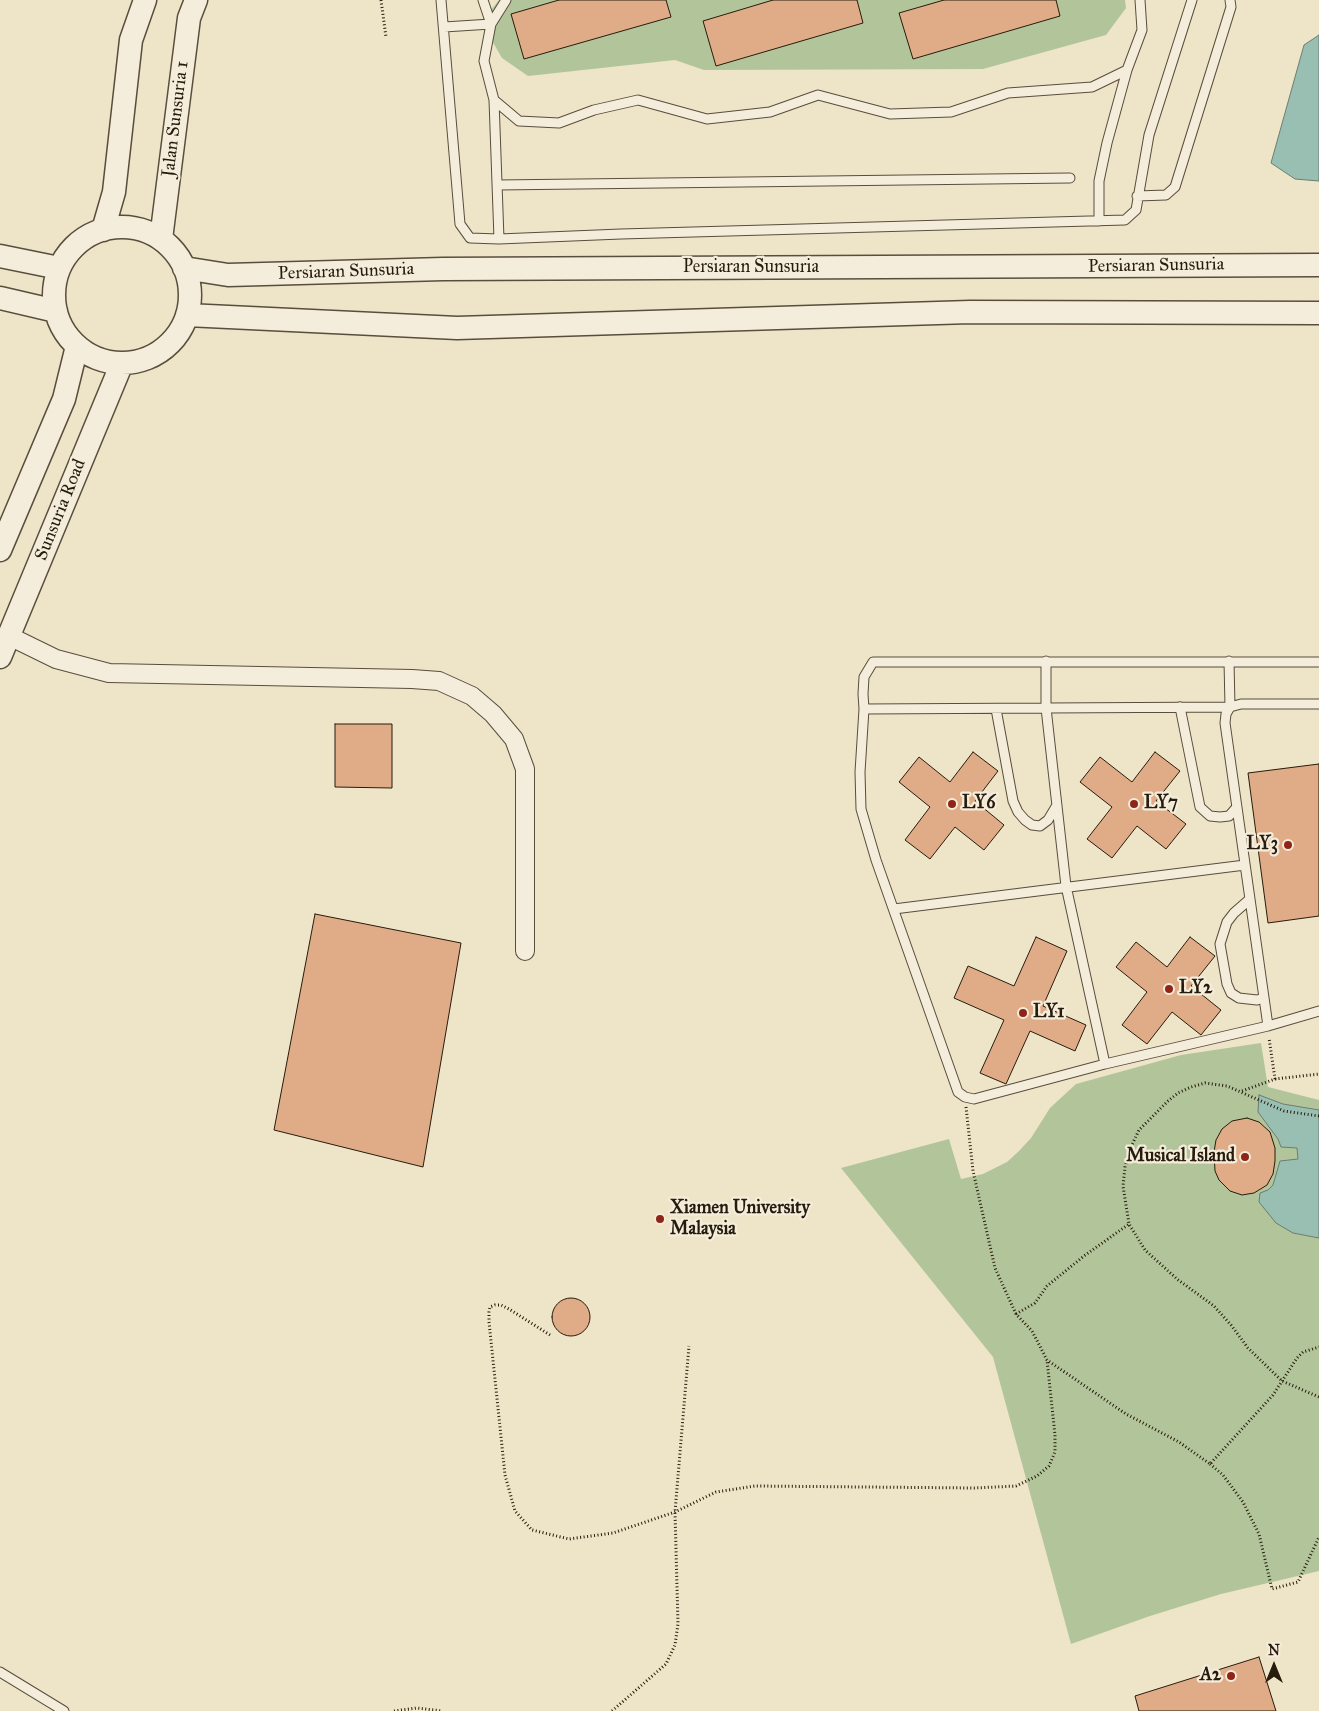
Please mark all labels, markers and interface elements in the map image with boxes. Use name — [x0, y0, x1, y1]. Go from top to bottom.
street label: Jalan Sunsuria 1 — [158, 60, 194, 178]
street label: Persiaran Sunsuria — [1088, 254, 1224, 278]
street label: Persiaran Sunsuria — [683, 257, 819, 279]
street label: Persiaran Sunsuria — [278, 259, 414, 285]
street label: Sunsuria Road — [31, 456, 91, 564]
place label: LY6 — [962, 793, 995, 815]
place label: LY7 — [1144, 793, 1178, 815]
marker: LY6 — [946, 798, 958, 810]
marker: LY7 — [1128, 798, 1140, 810]
place label: LY3 — [1247, 834, 1278, 856]
marker: LY3 — [1282, 839, 1294, 851]
place label: LY2 — [1179, 978, 1212, 1000]
marker: LY2 — [1163, 983, 1175, 995]
place label: LY1 — [1033, 1002, 1064, 1024]
marker: LY1 — [1017, 1007, 1029, 1019]
place label: Musical Island — [1126, 1146, 1235, 1168]
marker: Musical Island — [1239, 1151, 1251, 1163]
place label: Xiamen University Malaysia — [670, 1198, 810, 1240]
marker: Xiamen University Malaysia — [654, 1213, 666, 1225]
north arrow — [1249, 1641, 1299, 1691]
text: N — [1268, 1642, 1280, 1659]
place label: A2 — [1200, 1665, 1221, 1687]
marker: A2 — [1225, 1670, 1237, 1682]

